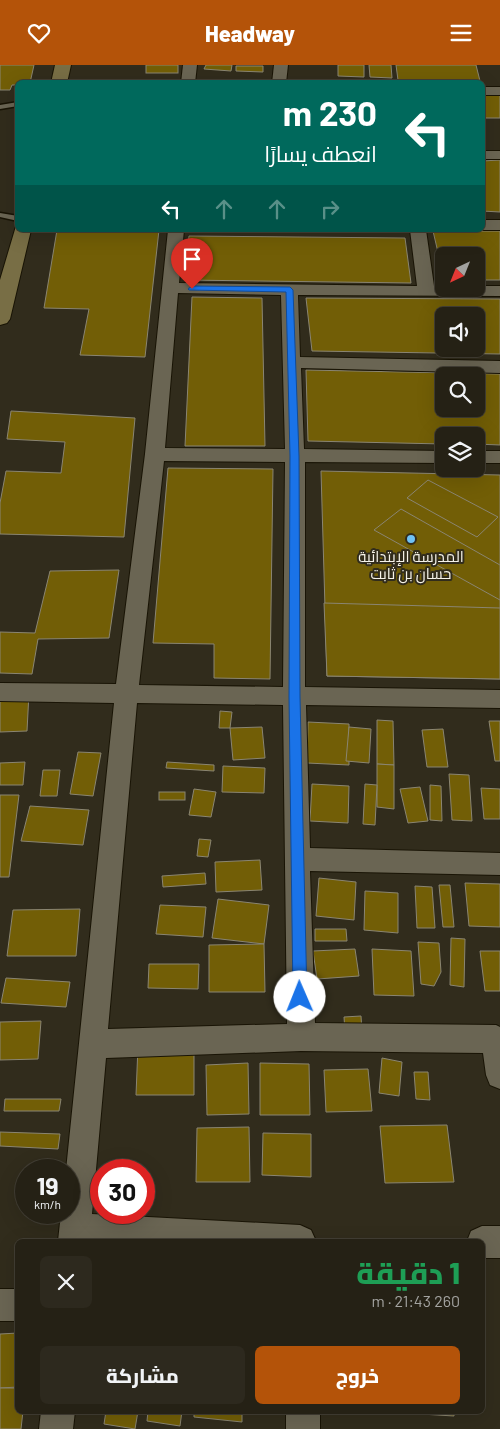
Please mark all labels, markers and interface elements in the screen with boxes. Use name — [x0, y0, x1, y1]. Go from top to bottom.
icon: heart — [25, 19, 53, 47]
icon: menu — [447, 19, 475, 47]
text: Headway — [205, 20, 295, 46]
text: 230 m — [283, 91, 377, 133]
icon: left — [395, 100, 460, 165]
text: انعطف يسارًا — [264, 140, 377, 166]
icon: left — [157, 195, 185, 223]
icon: ahead — [210, 195, 238, 223]
icon: ahead — [263, 195, 291, 223]
icon: right — [316, 195, 344, 223]
pin — [171, 238, 213, 289]
icon: arrive — [178, 245, 206, 273]
north arrow — [435, 247, 485, 297]
map controls — [435, 247, 485, 477]
button: sound — [435, 307, 485, 357]
button: search — [435, 367, 485, 417]
button: layers — [435, 427, 485, 477]
marker: المدرسة الإبتدائية حسان بن ثابت — [405, 533, 417, 545]
place label: المدرسة الإبتدائية حسان بن ثابت — [358, 547, 464, 584]
position arrow — [273, 970, 325, 1022]
speed limit sign: 30 — [90, 1159, 155, 1224]
text: 19 — [36, 1170, 59, 1200]
text: km/h — [34, 1197, 61, 1211]
text: 1 دقيقة — [356, 1254, 460, 1290]
button: close — [40, 1256, 92, 1308]
text: 260 m · 21:43 — [372, 1291, 460, 1310]
button: مشاركة — [40, 1346, 245, 1404]
button: خروج — [255, 1346, 460, 1404]

